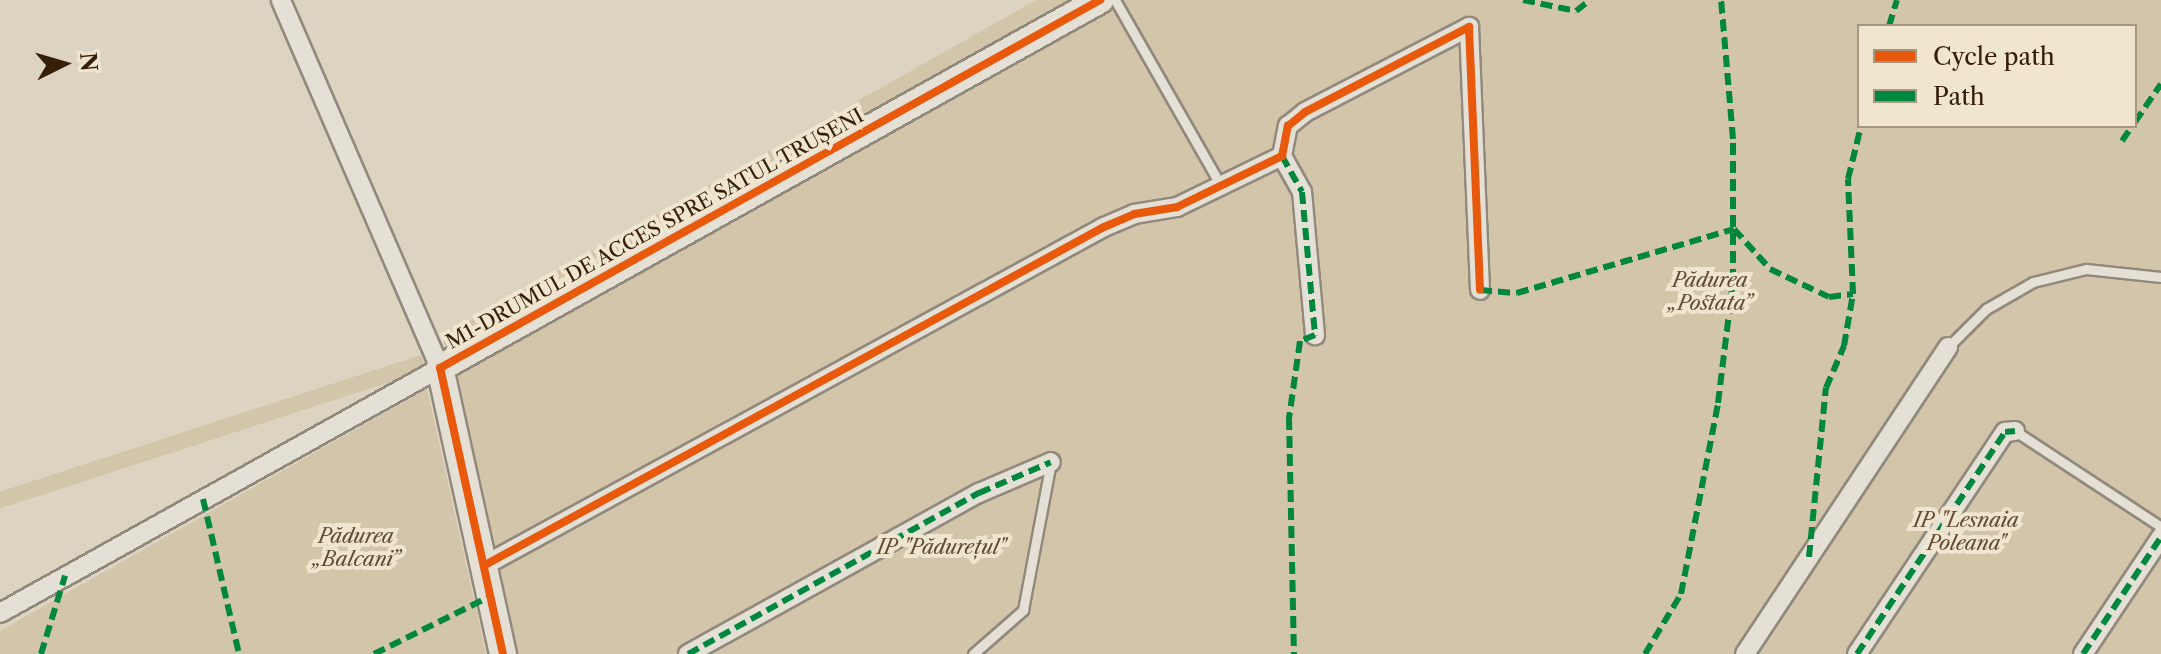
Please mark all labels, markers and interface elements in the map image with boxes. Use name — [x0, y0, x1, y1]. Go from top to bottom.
north arrow — [24, 24, 104, 104]
legend — [1857, 24, 2137, 128]
text: Cycle path — [1933, 42, 2055, 71]
text: N — [74, 51, 103, 73]
text: Path — [1933, 82, 1985, 111]
street label: M1-DRUMUL DE ACCES SPRE SATUL TRUȘENI — [441, 103, 869, 355]
park label: Pădurea „Postata” — [1668, 269, 1752, 316]
park label: IP "Lesnaia Poleana" — [1913, 508, 2019, 555]
park label: Pădurea „Balcani” — [312, 525, 400, 572]
park label: IP "Pădurețul" — [877, 535, 1005, 559]

